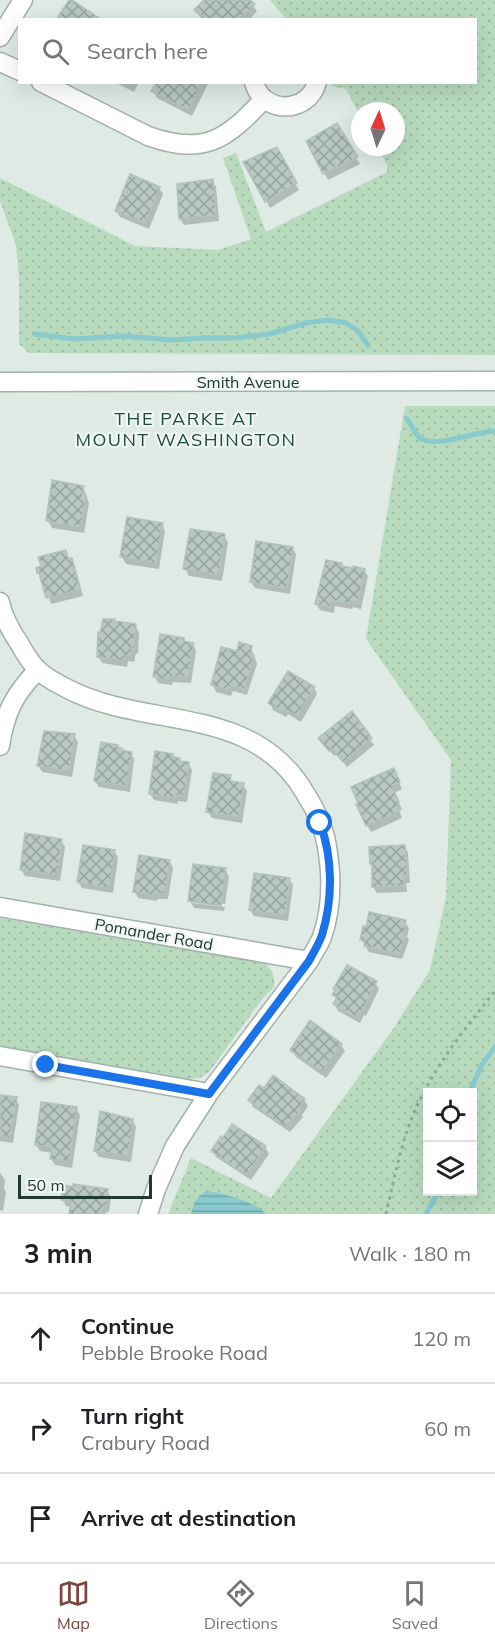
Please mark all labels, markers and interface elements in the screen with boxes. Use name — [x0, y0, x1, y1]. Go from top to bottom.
search box — [18, 18, 477, 84]
icon: search — [39, 35, 72, 68]
text: Search here — [87, 37, 208, 65]
north arrow — [351, 102, 405, 156]
street label: Smith Avenue — [197, 372, 299, 392]
district label: THE PARKE AT MOUNT WASHINGTON — [75, 407, 297, 451]
route start — [306, 809, 332, 835]
street label: Pomander Road — [93, 914, 215, 954]
route end — [32, 1051, 58, 1077]
map controls — [423, 1088, 477, 1196]
button: locate — [423, 1088, 477, 1142]
button: layers — [423, 1142, 477, 1196]
scale bar — [18, 1172, 152, 1200]
text: 50 m — [27, 1175, 64, 1195]
text: 3 min — [24, 1237, 93, 1270]
text: Walk · 180 m — [349, 1241, 471, 1266]
text: Continue — [81, 1312, 174, 1340]
icon: ahead — [24, 1322, 57, 1355]
text: 120 m — [412, 1326, 471, 1351]
text: Pebble Brooke Road — [81, 1340, 268, 1365]
text: Turn right — [81, 1402, 184, 1430]
icon: right — [24, 1412, 57, 1445]
text: 60 m — [424, 1416, 471, 1441]
text: Crabury Road — [81, 1430, 210, 1455]
icon: arrive — [24, 1502, 57, 1535]
text: Arrive at destination — [81, 1504, 296, 1532]
tab: Map — [57, 1577, 90, 1633]
tab: Directions — [204, 1577, 278, 1633]
tab: Saved — [392, 1577, 438, 1633]

